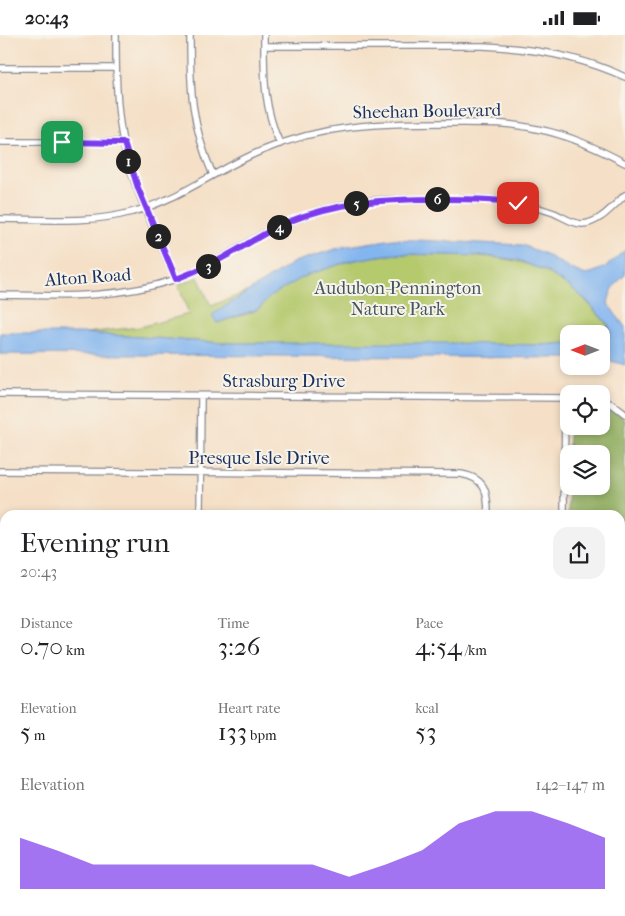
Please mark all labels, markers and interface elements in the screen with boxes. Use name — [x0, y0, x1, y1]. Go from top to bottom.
text: 20:43 — [25, 7, 69, 29]
street label: Sheehan Boulevard — [353, 100, 502, 123]
pin — [41, 121, 83, 163]
icon: arrive — [48, 128, 76, 156]
pin: 1 — [116, 149, 140, 173]
text: 1 — [126, 153, 131, 170]
pin — [497, 182, 539, 224]
pin: 6 — [424, 187, 450, 211]
icon: check — [504, 189, 532, 217]
pin: 5 — [344, 191, 368, 215]
text: 6 — [434, 191, 441, 208]
text: 5 — [353, 195, 360, 212]
pin: 4 — [266, 215, 292, 239]
text: 4 — [275, 219, 284, 236]
pin: 2 — [146, 223, 170, 249]
text: 2 — [155, 228, 162, 245]
pin: 3 — [196, 253, 220, 279]
text: 3 — [206, 258, 211, 275]
street label: Alton Road — [43, 264, 132, 291]
park label: Audubon-Pennington Nature Park — [314, 278, 482, 320]
north arrow — [560, 325, 610, 375]
map controls — [560, 325, 610, 495]
street label: Strasburg Drive — [223, 371, 346, 392]
button: locate — [560, 385, 610, 435]
button: layers — [560, 445, 610, 495]
street label: Presque Isle Drive — [188, 448, 330, 469]
text: Evening run — [20, 526, 170, 559]
button: share — [553, 527, 605, 579]
text: 20:43 — [20, 562, 57, 581]
text: Distance — [20, 615, 73, 632]
text: Time — [218, 615, 249, 632]
text: Pace — [415, 615, 443, 632]
text: 0.70 — [20, 632, 63, 661]
text: 3:26 — [218, 632, 260, 661]
text: 4:54 — [415, 632, 462, 661]
text: km — [63, 642, 85, 659]
text: /km — [462, 642, 487, 659]
text: Elevation — [20, 700, 77, 717]
text: Heart rate — [218, 700, 280, 717]
text: kcal — [415, 700, 439, 717]
text: 5 — [20, 717, 31, 746]
text: 133 — [218, 717, 247, 746]
text: 53 — [415, 717, 436, 746]
text: m — [31, 727, 45, 744]
text: bpm — [247, 727, 277, 744]
text: Elevation — [20, 775, 85, 794]
text: 142–147 m — [535, 775, 605, 794]

